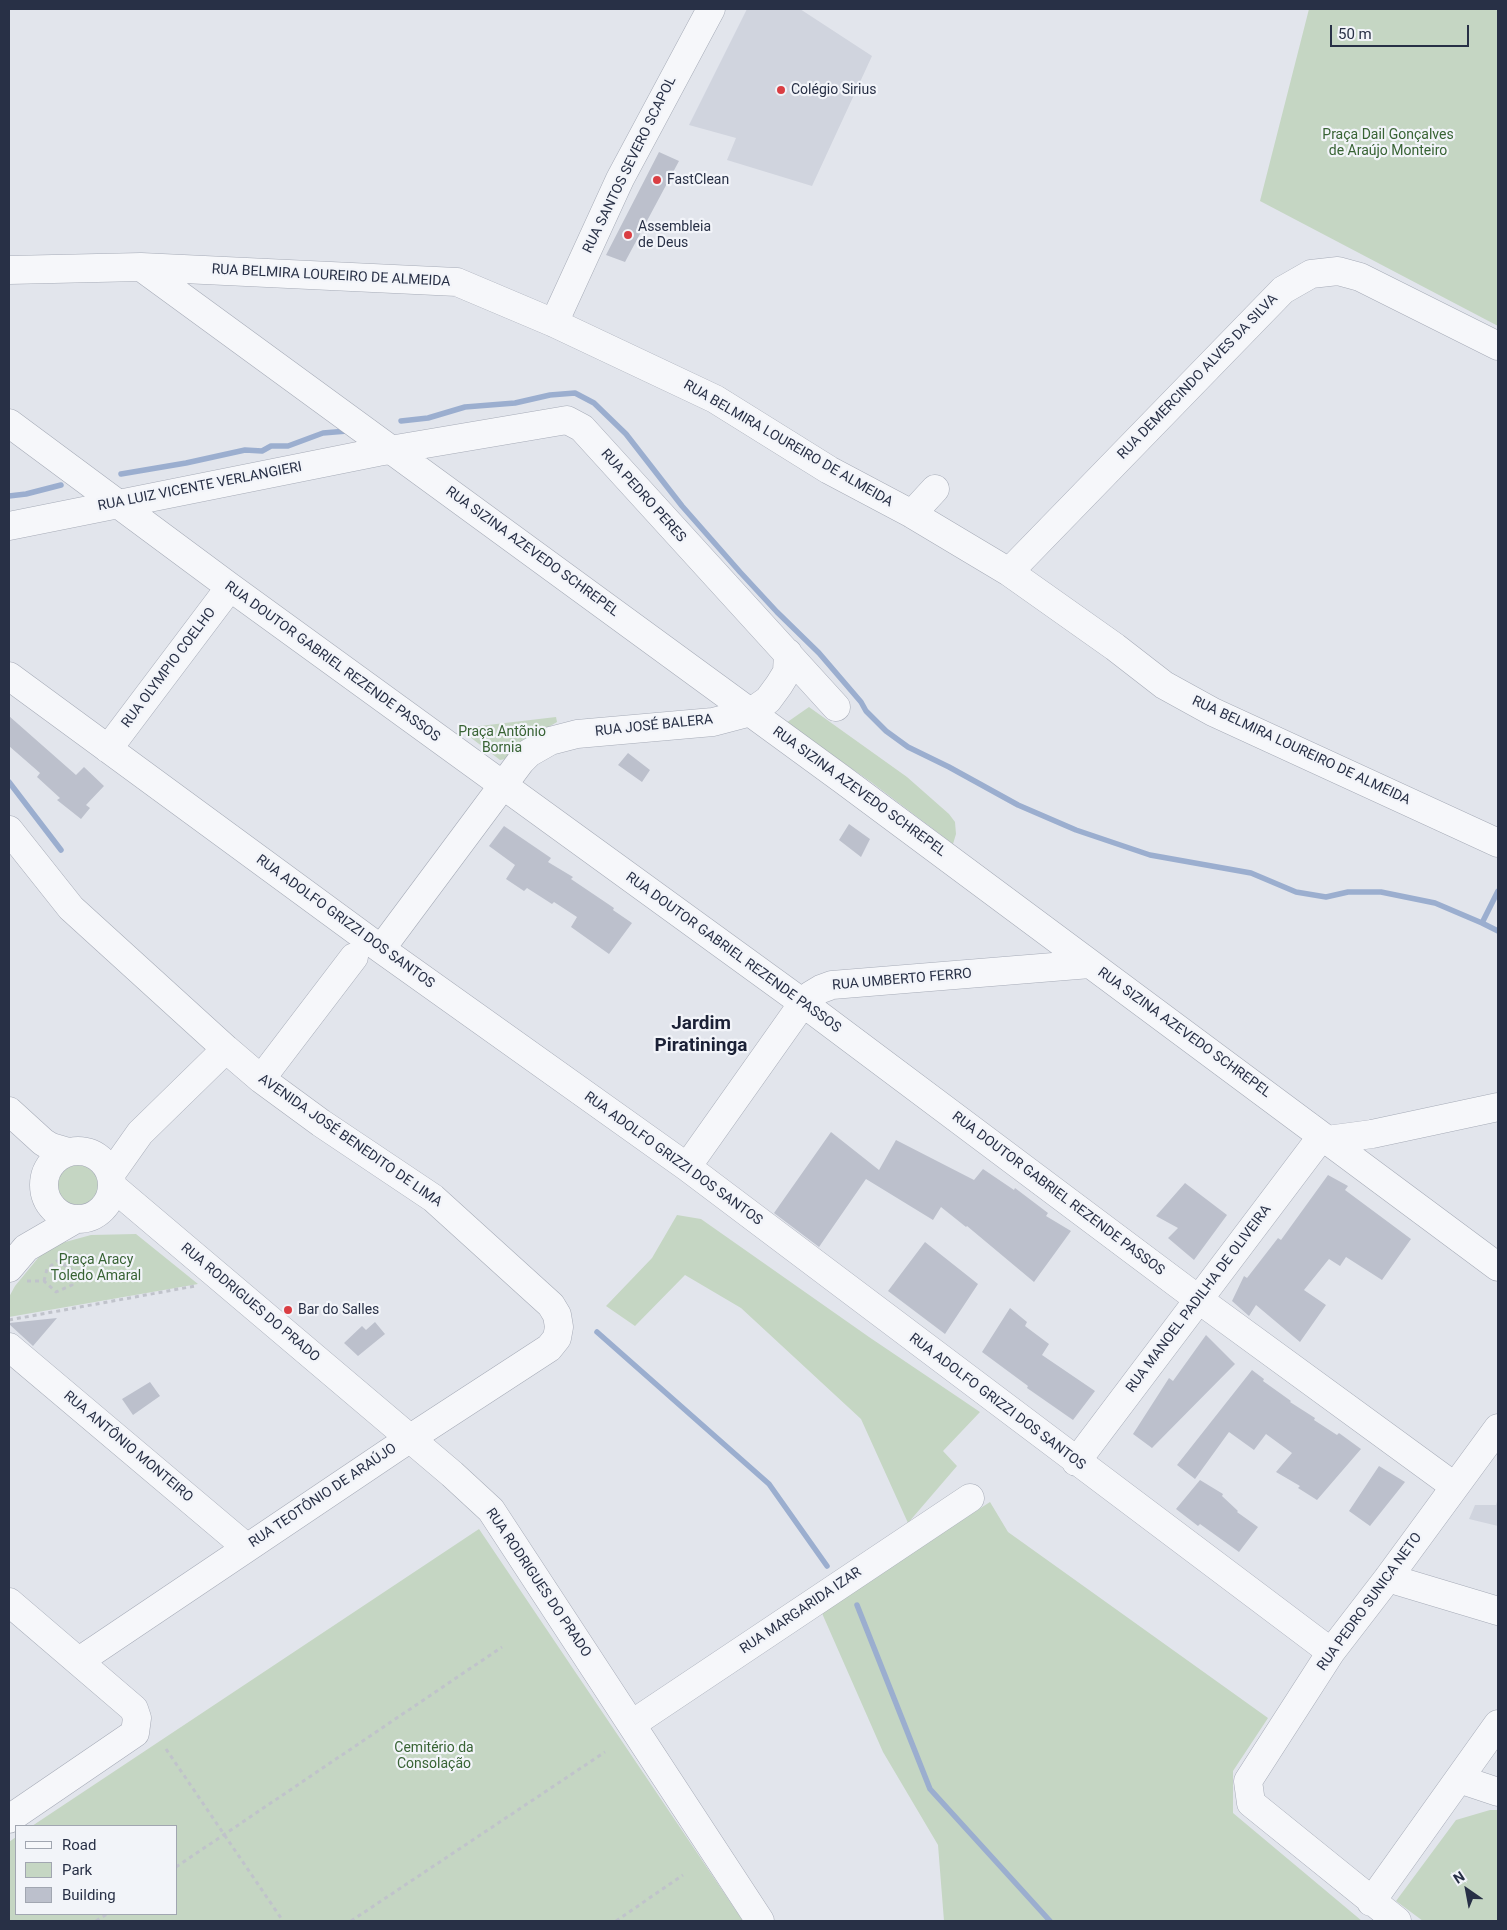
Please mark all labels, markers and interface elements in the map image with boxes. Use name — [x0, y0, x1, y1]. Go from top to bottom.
scale bar — [1332, 15, 1471, 47]
text: 50 m — [1338, 25, 1372, 43]
street label: RUA SANTOS SEVERO SCAPOL — [580, 74, 680, 256]
place label: Colégio Sirius — [791, 82, 876, 98]
marker: Colégio Sirius — [775, 84, 787, 96]
park label: Praça Dail Gonçalves de Araújo Monteiro — [1322, 127, 1454, 160]
place label: FastClean — [667, 172, 729, 188]
marker: FastClean — [651, 174, 663, 186]
place label: Assembleia de Deus — [638, 219, 711, 252]
marker: Assembleia de Deus — [622, 229, 634, 241]
street label: RUA BELMIRA LOUREIRO DE ALMEIDA — [211, 261, 451, 291]
street label: RUA DEMERCINDO ALVES DA SILVA — [1114, 291, 1282, 463]
street label: RUA BELMIRA LOUREIRO DE ALMEIDA — [680, 377, 896, 511]
street label: RUA PEDRO PERES — [597, 446, 689, 546]
street label: RUA LUIZ VICENTE VERLANGIERI — [97, 459, 303, 515]
street label: RUA SIZINA AZEVEDO SCHREPEL — [442, 483, 622, 621]
street label: RUA DOUTOR GABRIEL REZENDE PASSOS — [221, 578, 443, 746]
street label: RUA OLYMPIO COELHO — [118, 605, 220, 731]
street label: RUA BELMIRA LOUREIRO DE ALMEIDA — [1189, 693, 1413, 809]
street label: RUA JOSÉ BALERA — [594, 711, 714, 741]
street label: RUA SIZINA AZEVEDO SCHREPEL — [769, 723, 949, 861]
park label: Praça Antõnio Bornia — [458, 724, 546, 756]
street label: RUA ADOLFO GRIZZI DOS SANTOS — [252, 852, 438, 992]
street label: RUA DOUTOR GABRIEL REZENDE PASSOS — [622, 869, 844, 1037]
street label: RUA SIZINA AZEVEDO SCHREPEL — [1094, 964, 1274, 1102]
street label: RUA UMBERTO FERRO — [832, 966, 972, 994]
district label: Jardim Piratininga — [655, 1013, 747, 1057]
street label: AVENIDA JOSÉ BENEDITO DE LIMA — [255, 1071, 445, 1211]
street label: RUA ADOLFO GRIZZI DOS SANTOS — [580, 1089, 766, 1229]
street label: RUA DOUTOR GABRIEL REZENDE PASSOS — [948, 1108, 1168, 1280]
street label: RUA MANOEL PADILHA DE OLIVEIRA — [1123, 1202, 1275, 1396]
street label: RUA RODRIGUES DO PRADO — [177, 1240, 323, 1366]
park label: Praça Aracy Toledo Amaral — [51, 1252, 141, 1284]
place label: Bar do Salles — [298, 1302, 379, 1318]
marker: Bar do Salles — [282, 1304, 294, 1316]
street label: RUA ADOLFO GRIZZI DOS SANTOS — [906, 1330, 1088, 1474]
street label: RUA ANTÔNIO MONTEIRO — [60, 1388, 196, 1506]
street label: RUA TEOTÔNIO DE ARAÚJO — [246, 1440, 400, 1552]
street label: RUA RODRIGUES DO PRADO — [482, 1505, 594, 1661]
street label: RUA PEDRO SUNICA NETO — [1314, 1530, 1426, 1674]
street label: RUA MARGARIDA IZAR — [737, 1564, 865, 1658]
park label: Cemitério da Consolação — [394, 1740, 474, 1772]
legend — [15, 1825, 178, 1915]
text: Road — [62, 1836, 96, 1854]
text: Park — [62, 1861, 92, 1879]
north arrow — [1442, 1865, 1492, 1915]
text: N — [1450, 1868, 1467, 1887]
text: Building — [62, 1886, 116, 1904]

